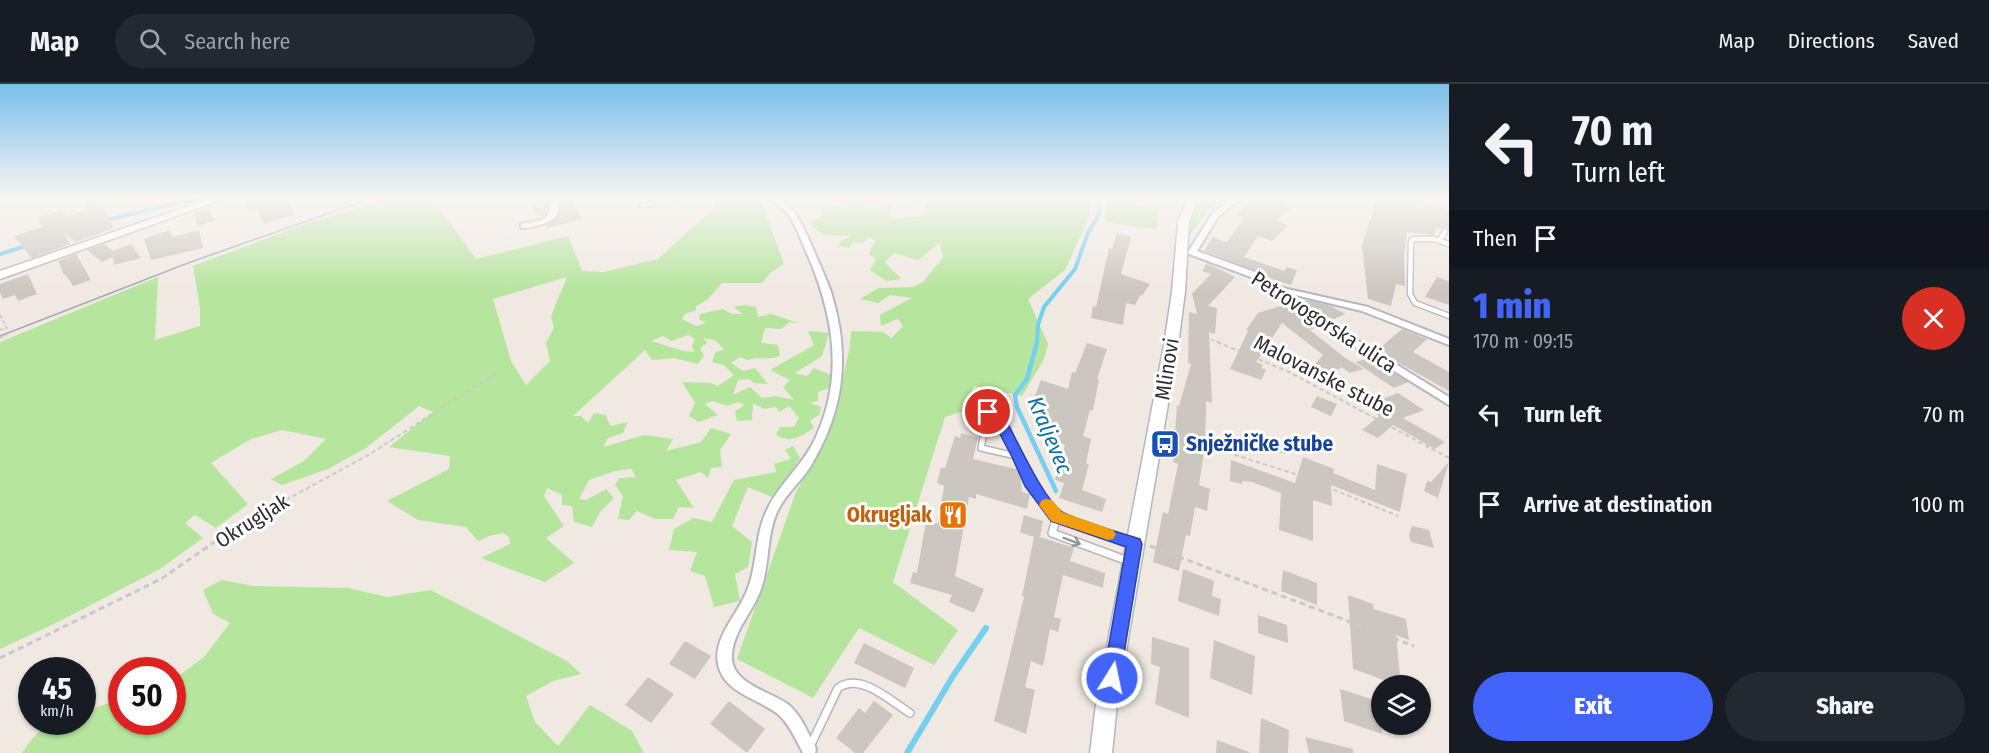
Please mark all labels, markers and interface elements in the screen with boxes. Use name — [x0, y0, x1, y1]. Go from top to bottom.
search box — [115, 14, 535, 68]
text: Map — [30, 25, 79, 58]
icon: search — [136, 25, 169, 58]
text: Search here — [184, 28, 290, 55]
text: Map — [1718, 28, 1755, 54]
text: Directions — [1788, 28, 1875, 54]
text: Saved — [1908, 28, 1959, 54]
text: 70 m — [1572, 106, 1653, 156]
icon: left — [1473, 108, 1551, 186]
text: Turn left — [1572, 157, 1665, 189]
icon: arrive — [1529, 222, 1562, 255]
text: Then — [1473, 225, 1517, 252]
street label: Petrovogorska ulica — [1247, 265, 1401, 379]
text: 1 min — [1473, 284, 1551, 328]
button: close — [1902, 287, 1965, 350]
street label: Malovanske stube — [1249, 329, 1399, 423]
text: 170 m · 09:15 — [1473, 329, 1573, 353]
street label: Mlinovi — [1149, 336, 1185, 402]
pin — [962, 386, 1013, 437]
water label: Kraljevec — [1022, 392, 1079, 478]
icon: arrive — [971, 395, 1004, 428]
icon: left — [1473, 398, 1506, 431]
text: Turn left — [1524, 401, 1602, 428]
text: 70 m — [1923, 401, 1965, 428]
bus stop icon: Snježničke stube — [1149, 428, 1181, 460]
place label: Snježničke stube — [1186, 431, 1333, 457]
street label: Okrugljak — [210, 488, 294, 554]
icon: arrive — [1473, 488, 1506, 521]
text: Arrive at destination — [1524, 491, 1712, 518]
text: 100 m — [1911, 491, 1965, 518]
restaurant icon: Okrugljak — [937, 499, 969, 531]
place label: Okrugljak — [847, 502, 932, 528]
one-way arrow — [1062, 536, 1081, 547]
position arrow — [1080, 646, 1144, 710]
speed limit sign: 50 — [108, 657, 186, 735]
text: 45 — [42, 671, 72, 707]
button: Exit — [1473, 672, 1713, 741]
button: Share — [1725, 672, 1965, 741]
map controls — [1371, 675, 1431, 735]
button: layers — [1371, 675, 1431, 735]
text: km/h — [40, 702, 74, 720]

